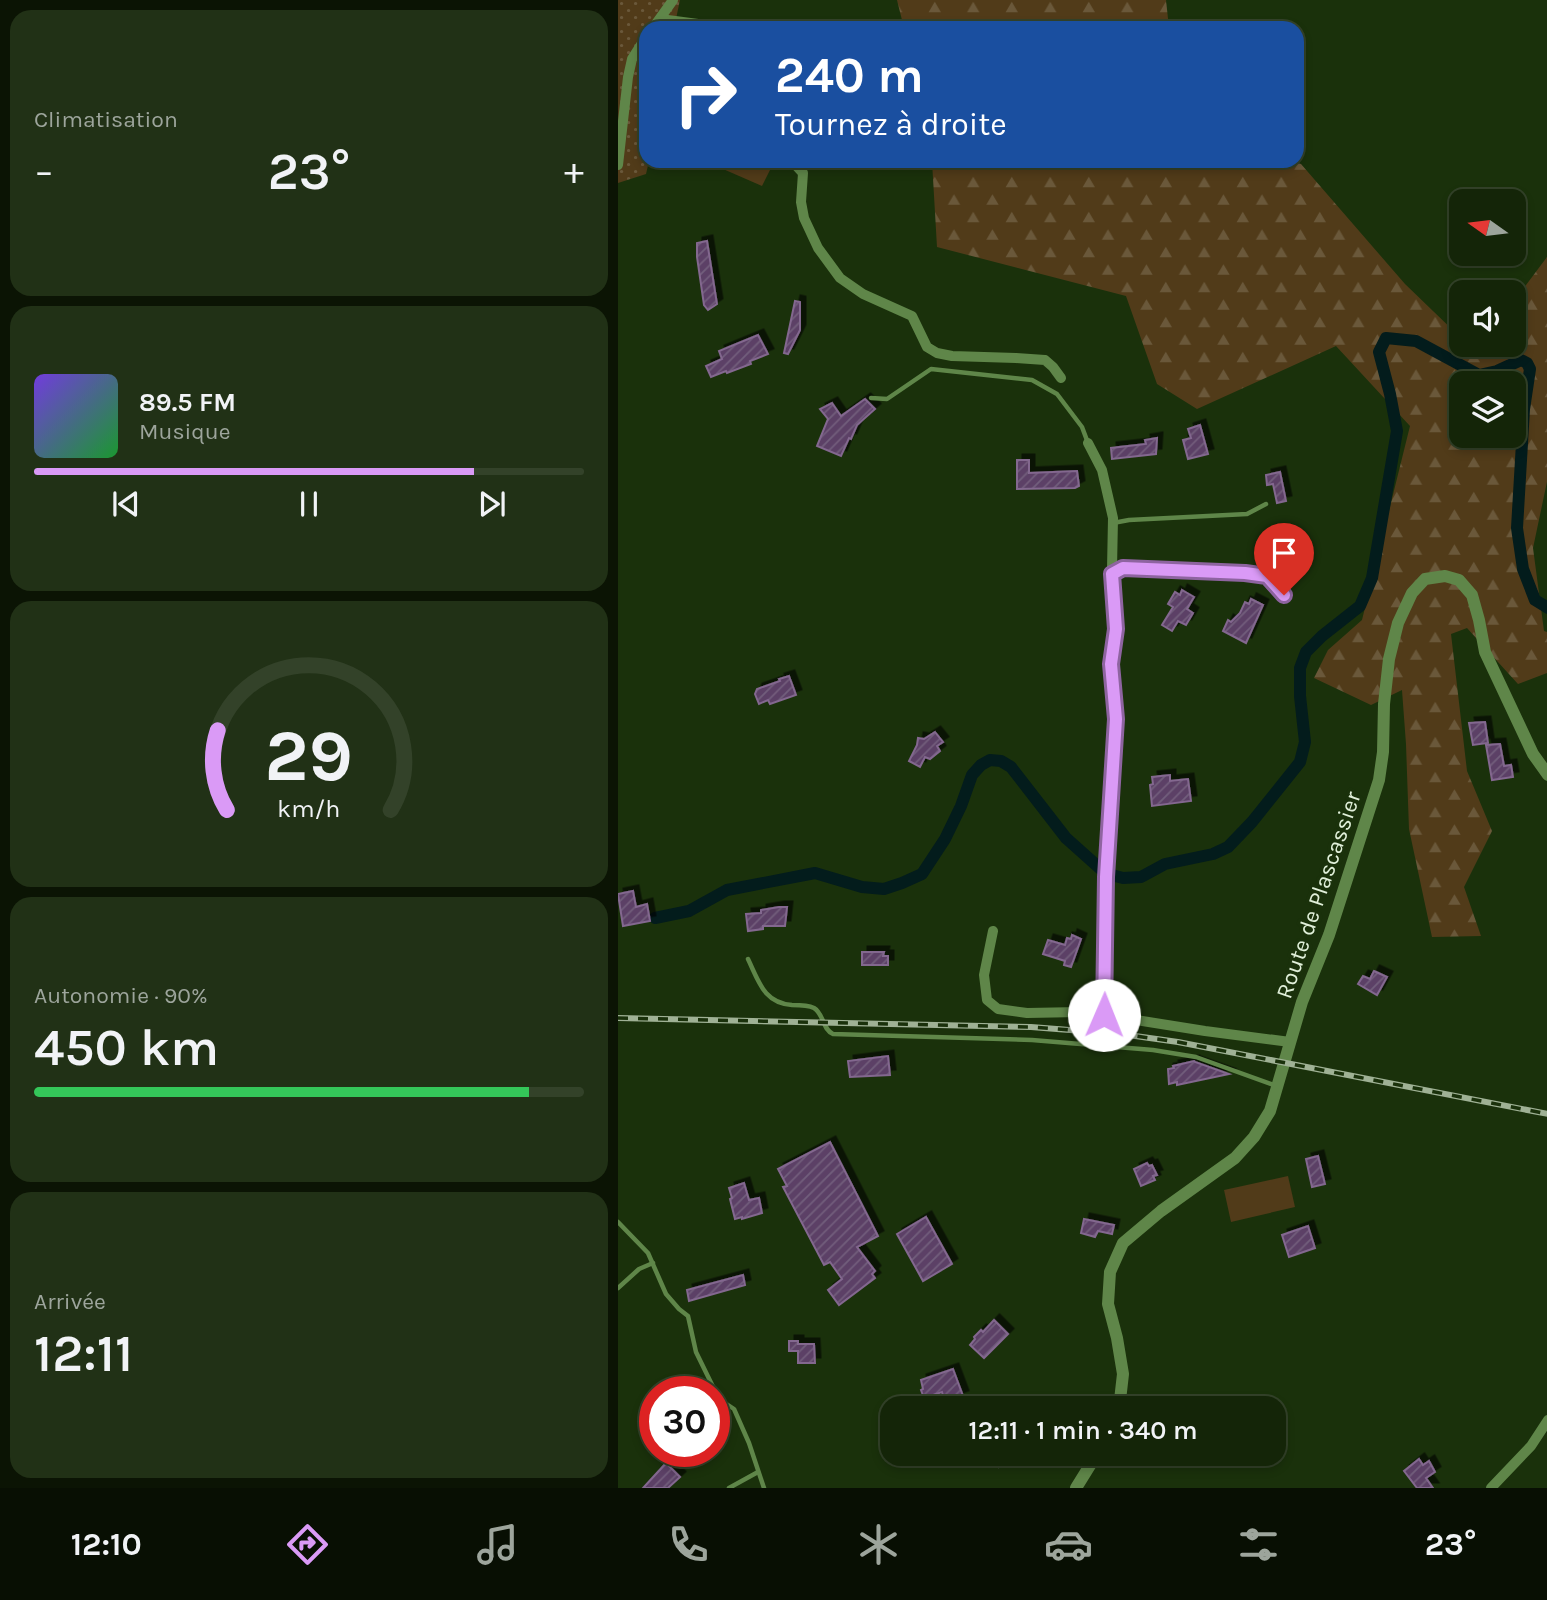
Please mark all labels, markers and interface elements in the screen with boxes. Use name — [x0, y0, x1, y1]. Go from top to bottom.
text: 240 m — [775, 47, 924, 104]
icon: right — [660, 49, 751, 140]
text: Climatisation — [34, 106, 178, 133]
text: Tournez à droite — [775, 106, 1007, 143]
text: 23° — [268, 141, 350, 202]
text: − — [34, 149, 54, 194]
text: + — [564, 149, 584, 194]
north arrow — [1449, 189, 1526, 266]
map controls — [1449, 189, 1526, 448]
button: sound — [1449, 280, 1526, 357]
button: layers — [1449, 371, 1526, 448]
text: 89.5 FM — [139, 387, 236, 418]
text: Musique — [139, 418, 231, 445]
icon: previous — [107, 485, 145, 523]
icon: pause — [290, 485, 328, 523]
icon: next — [473, 485, 511, 523]
pin — [1254, 523, 1314, 595]
icon: arrive — [1265, 534, 1303, 572]
text: 29 — [265, 713, 353, 798]
street label: Route de Plascassier — [1270, 788, 1367, 1002]
text: km/h — [277, 794, 341, 823]
position arrow — [1067, 978, 1141, 1052]
text: Autonomie · 90% — [34, 982, 208, 1009]
text: 450 km — [34, 1017, 219, 1078]
text: Arrivée — [34, 1288, 106, 1315]
text: 12:11 — [34, 1323, 133, 1384]
speed limit sign: 30 — [639, 1376, 730, 1467]
text: 12:11 · 1 min · 340 m — [969, 1415, 1197, 1446]
icon: directions — [283, 1520, 332, 1569]
icon: music — [473, 1520, 522, 1569]
icon: phone — [664, 1520, 713, 1569]
icon: climate — [854, 1520, 903, 1569]
icon: car — [1044, 1520, 1093, 1569]
icon: filters — [1234, 1520, 1283, 1569]
text: 12:10 — [71, 1526, 142, 1563]
text: 23° — [1425, 1526, 1476, 1563]

